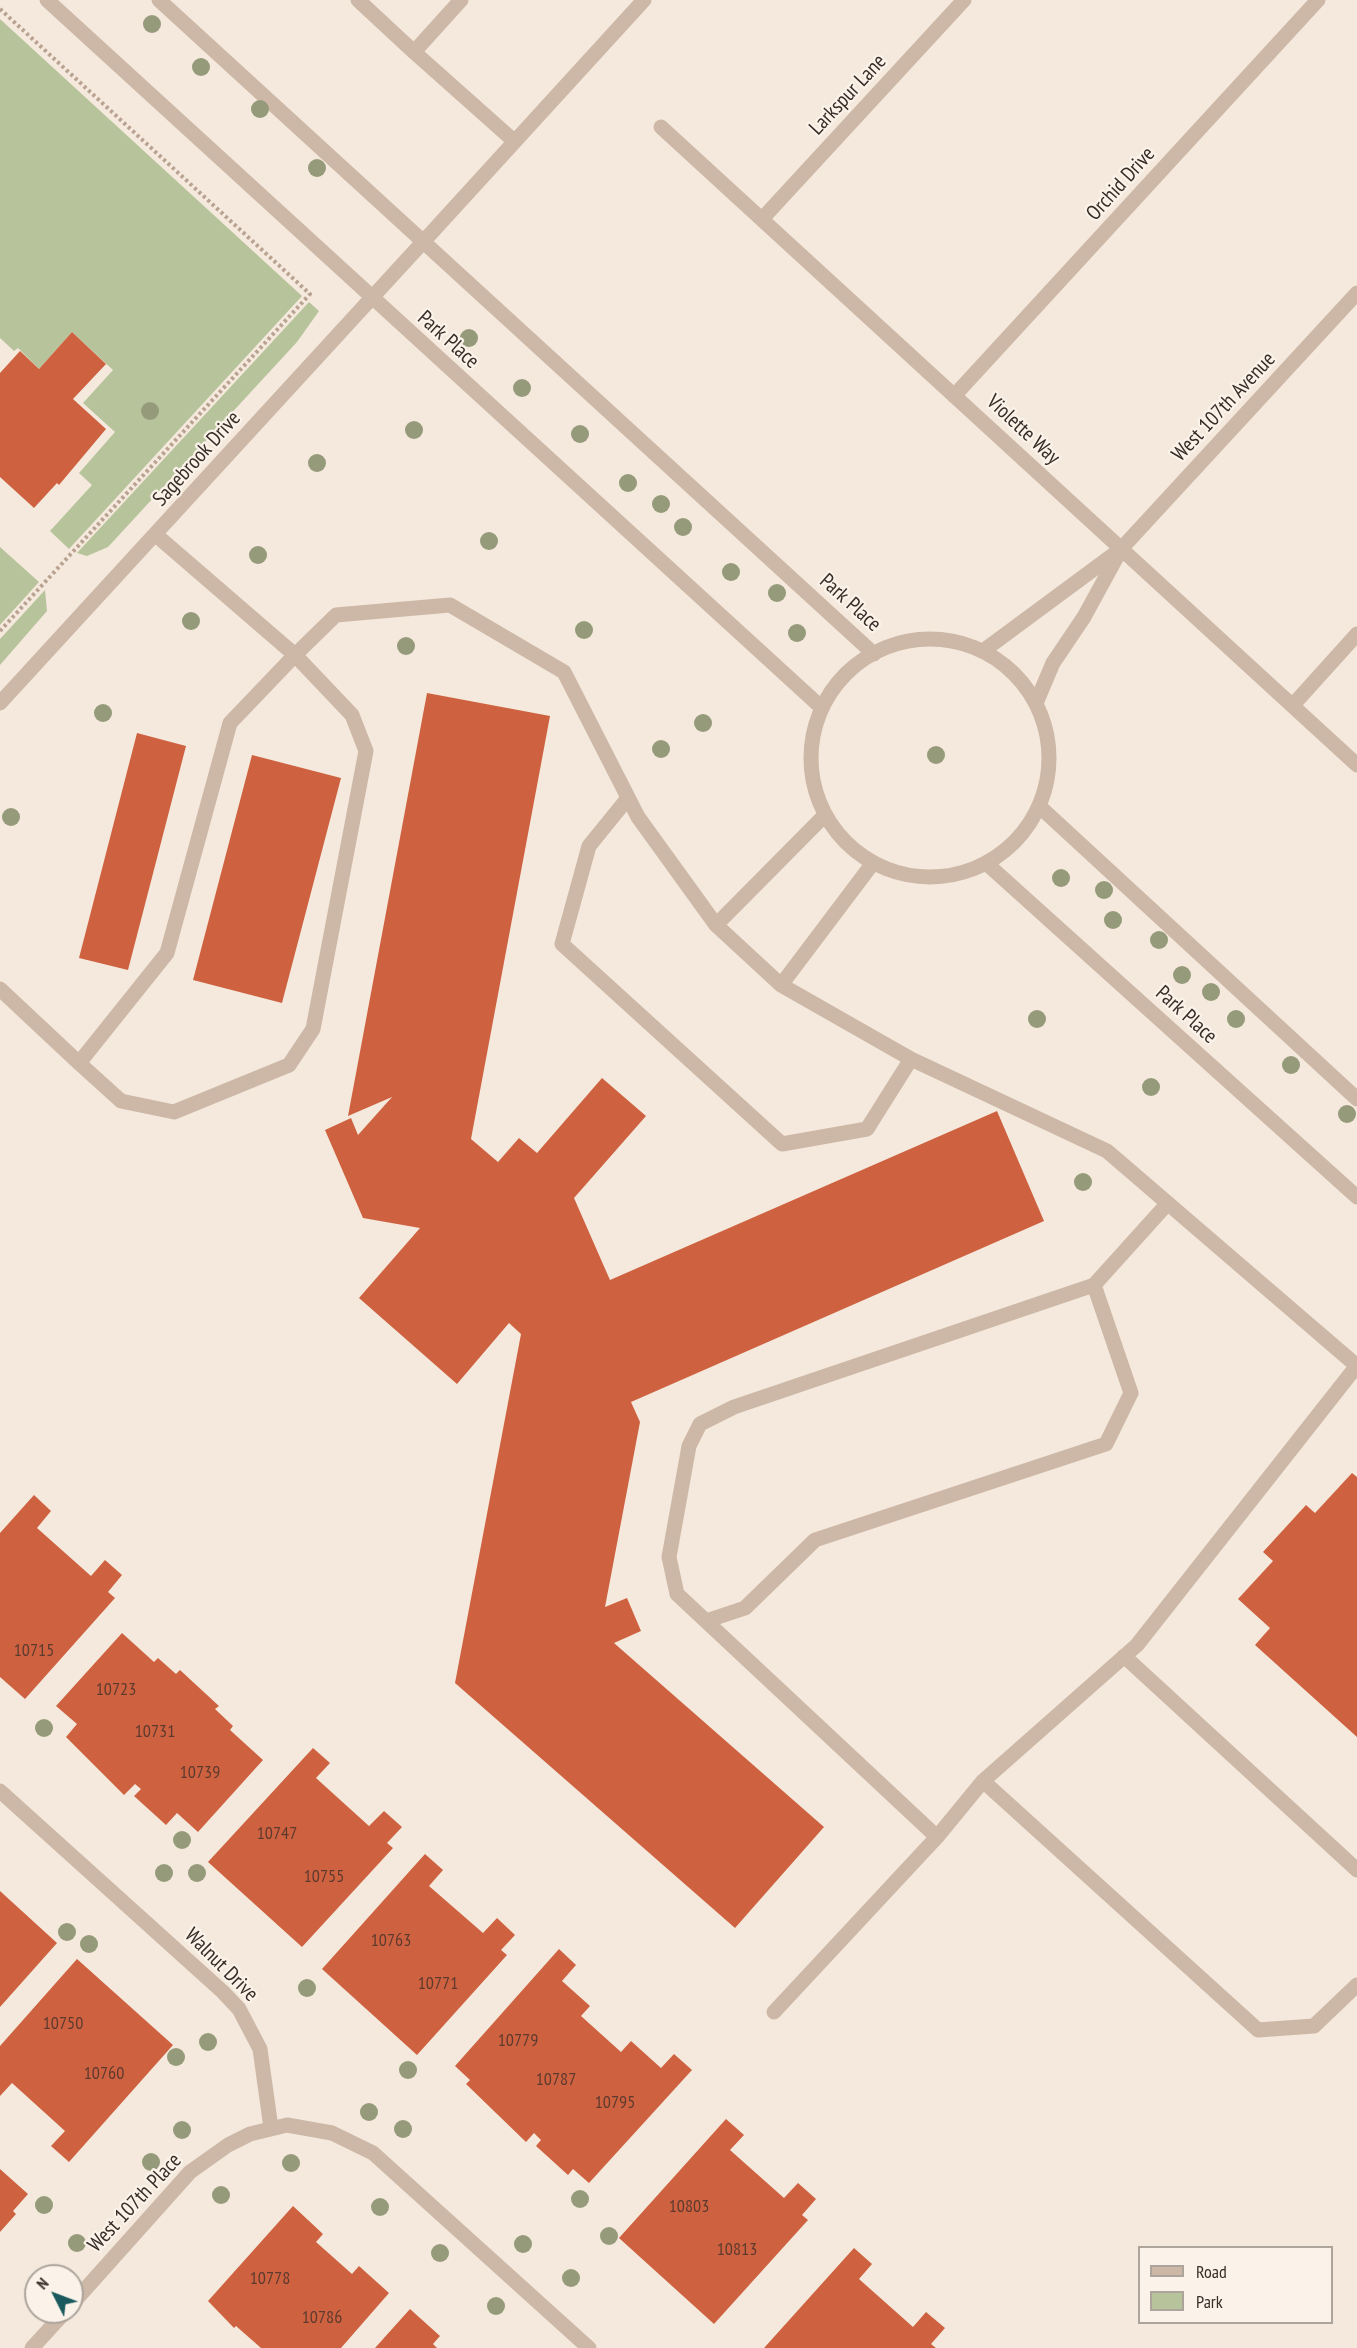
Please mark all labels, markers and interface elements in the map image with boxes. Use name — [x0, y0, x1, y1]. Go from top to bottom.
street label: Larkspur Lane — [804, 49, 892, 141]
street label: Orchid Drive — [1081, 142, 1161, 226]
street label: Park Place — [412, 306, 484, 374]
street label: West 107th Avenue — [1167, 347, 1281, 467]
street label: Violette Way — [981, 390, 1065, 470]
street label: Sagebrook Drive — [148, 406, 246, 512]
street label: Park Place — [814, 569, 886, 637]
street label: Park Place — [1150, 981, 1222, 1049]
house number: 10715 — [14, 1640, 54, 1662]
house number: 10723 — [96, 1679, 136, 1701]
house number: 10731 — [135, 1721, 175, 1743]
house number: 10739 — [180, 1762, 220, 1784]
house number: 10747 — [257, 1823, 297, 1845]
house number: 10755 — [304, 1866, 344, 1888]
street label: Walnut Drive — [179, 1923, 263, 2007]
house number: 10763 — [371, 1930, 411, 1952]
house number: 10771 — [418, 1973, 458, 1995]
house number: 10750 — [43, 2013, 83, 2035]
house number: 10779 — [498, 2030, 538, 2052]
house number: 10760 — [84, 2063, 124, 2085]
house number: 10787 — [536, 2069, 576, 2091]
house number: 10795 — [595, 2092, 635, 2114]
street label: West 107th Place — [83, 2148, 187, 2258]
house number: 10803 — [669, 2196, 709, 2218]
house number: 10813 — [717, 2239, 757, 2261]
legend — [1138, 2246, 1333, 2324]
text: Road — [1196, 2260, 1227, 2283]
north arrow — [24, 2264, 84, 2324]
house number: 10778 — [250, 2268, 290, 2290]
text: N — [32, 2273, 52, 2293]
text: Park — [1196, 2290, 1223, 2313]
house number: 10786 — [302, 2307, 342, 2329]

